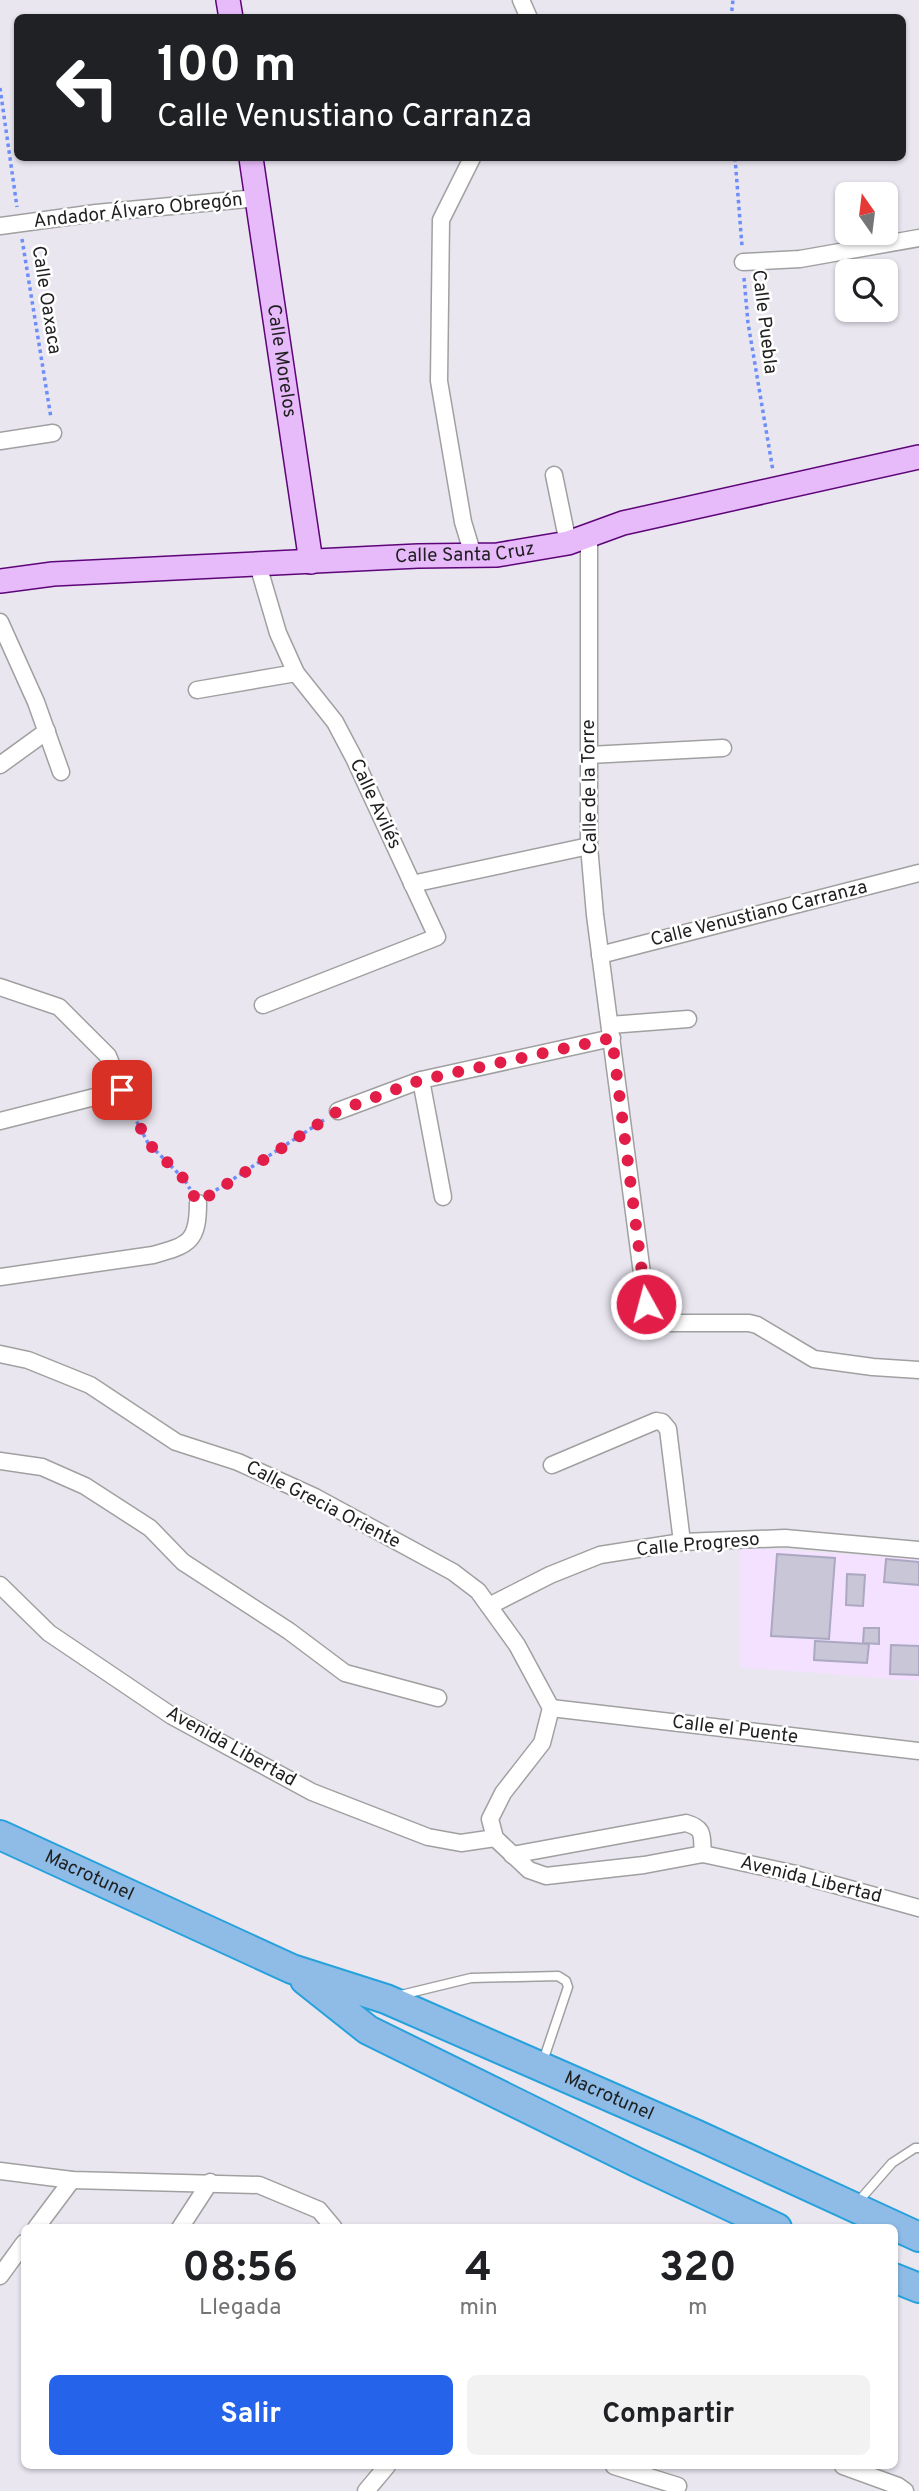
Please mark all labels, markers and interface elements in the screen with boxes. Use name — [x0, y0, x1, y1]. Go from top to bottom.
text: 100 m — [157, 37, 296, 99]
icon: left — [42, 42, 133, 133]
text: Calle Venustiano Carranza — [157, 98, 532, 138]
north arrow — [835, 182, 898, 245]
map controls — [835, 182, 898, 322]
street label: Andador Álvaro Obregón — [32, 187, 244, 234]
street label: Calle Oaxaca — [26, 244, 66, 356]
button: search — [835, 259, 898, 322]
street label: Calle Puebla — [746, 268, 782, 376]
street label: Calle Morelos — [261, 302, 301, 419]
street label: Calle Santa Cruz — [394, 537, 537, 569]
street label: Calle de la Torre — [577, 719, 603, 855]
street label: Calle Avilés — [344, 755, 406, 853]
street label: Calle Venustiano Carranza — [648, 875, 870, 953]
pin — [92, 1060, 152, 1120]
icon: arrive — [103, 1071, 141, 1109]
position arrow — [609, 1267, 683, 1341]
street label: Calle Grecia Oriente — [242, 1456, 404, 1554]
street label: Calle Progreso — [635, 1528, 761, 1562]
street label: Avenida Libertad — [162, 1701, 300, 1793]
street label: Calle el Puente — [671, 1710, 799, 1750]
street label: Macrotunel — [41, 1845, 138, 1907]
street label: Avenida Libertad — [738, 1851, 884, 1909]
street label: Macrotunel — [560, 2066, 657, 2126]
text: 08:56 — [182, 2243, 298, 2296]
text: 4 — [465, 2243, 492, 2296]
text: 320 — [659, 2243, 737, 2296]
text: Llegada — [199, 2294, 281, 2323]
text: min — [459, 2294, 498, 2323]
text: m — [688, 2294, 708, 2323]
button: Salir — [49, 2375, 453, 2455]
button: Compartir — [467, 2375, 870, 2455]

